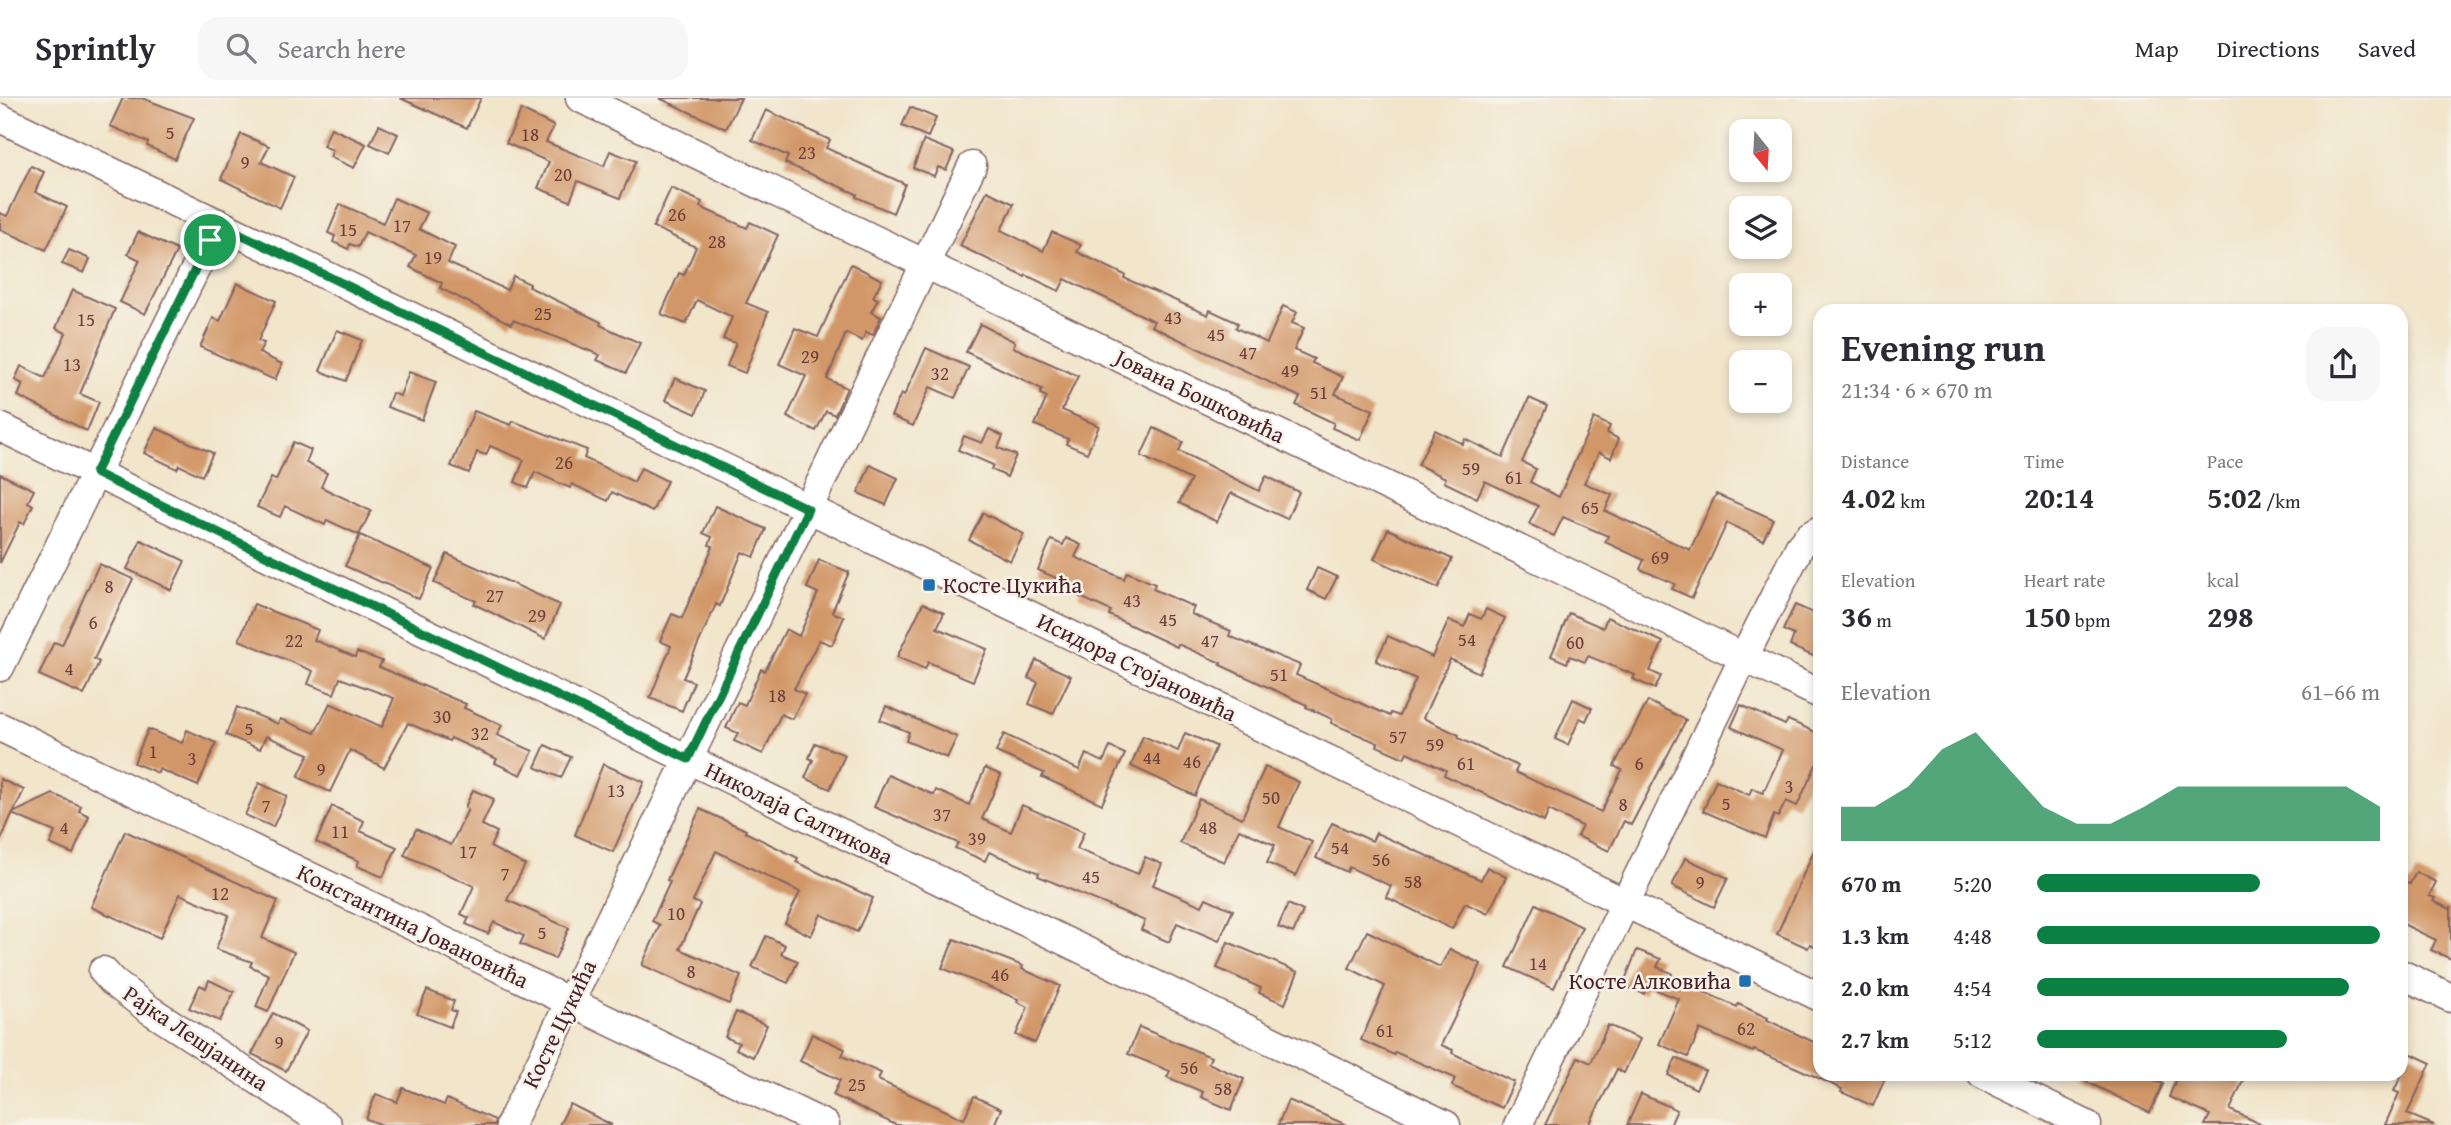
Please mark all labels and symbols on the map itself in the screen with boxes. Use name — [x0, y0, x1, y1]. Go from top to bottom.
house number: 5 — [165, 118, 175, 146]
north arrow — [1729, 119, 1792, 182]
house number: 18 — [521, 120, 539, 148]
house number: 23 — [798, 138, 816, 166]
house number: 9 — [240, 148, 250, 176]
house number: 20 — [554, 160, 572, 188]
house number: 26 — [668, 200, 686, 228]
pin — [180, 210, 240, 270]
house number: 17 — [393, 211, 411, 239]
house number: 15 — [339, 215, 357, 243]
house number: 28 — [708, 227, 726, 255]
house number: 19 — [424, 243, 442, 271]
house number: 25 — [534, 299, 552, 327]
house number: 43 — [1164, 303, 1182, 331]
house number: 15 — [77, 305, 95, 333]
house number: 45 — [1207, 320, 1225, 348]
house number: 47 — [1239, 338, 1257, 366]
street label: Јована Бошковића — [1107, 339, 1291, 451]
house number: 29 — [801, 342, 819, 370]
house number: 13 — [63, 350, 81, 378]
house number: 49 — [1281, 356, 1299, 384]
house number: 32 — [931, 359, 949, 387]
house number: 51 — [1310, 378, 1328, 406]
house number: 26 — [555, 448, 573, 476]
house number: 59 — [1462, 454, 1480, 482]
house number: 61 — [1505, 463, 1523, 491]
house number: 65 — [1581, 493, 1599, 521]
house number: 69 — [1651, 543, 1669, 571]
place label: Косте Цукића — [943, 568, 1082, 601]
house number: 8 — [104, 572, 114, 600]
marker: Косте Цукића — [921, 577, 937, 593]
house number: 27 — [486, 581, 504, 609]
house number: 43 — [1123, 586, 1141, 614]
house number: 29 — [528, 601, 546, 629]
street label: Исидора Стојановића — [1032, 604, 1243, 729]
house number: 45 — [1159, 605, 1177, 633]
house number: 6 — [88, 608, 98, 636]
house number: 54 — [1458, 625, 1476, 653]
house number: 22 — [285, 626, 303, 654]
house number: 47 — [1201, 626, 1219, 654]
house number: 60 — [1566, 628, 1584, 656]
house number: 4 — [64, 654, 74, 682]
house number: 51 — [1270, 660, 1288, 688]
house number: 18 — [768, 681, 786, 709]
house number: 30 — [433, 702, 451, 730]
house number: 5 — [244, 714, 254, 742]
house number: 32 — [471, 719, 489, 747]
house number: 57 — [1389, 722, 1407, 750]
house number: 59 — [1426, 730, 1444, 758]
house number: 1 — [148, 737, 158, 765]
house number: 44 — [1143, 743, 1161, 771]
house number: 3 — [187, 744, 197, 772]
house number: 46 — [1183, 747, 1201, 775]
house number: 61 — [1457, 749, 1475, 777]
house number: 6 — [1634, 749, 1644, 777]
street label: Николаја Салтикова — [700, 753, 899, 872]
house number: 9 — [316, 755, 326, 783]
house number: 3 — [1784, 772, 1794, 800]
house number: 13 — [607, 776, 625, 804]
house number: 50 — [1262, 783, 1280, 811]
house number: 5 — [1721, 789, 1731, 817]
house number: 8 — [1618, 790, 1628, 818]
house number: 7 — [261, 791, 271, 819]
house number: 37 — [933, 800, 951, 828]
house number: 4 — [59, 813, 69, 841]
house number: 48 — [1199, 813, 1217, 841]
house number: 11 — [331, 817, 349, 845]
house number: 39 — [968, 824, 986, 852]
house number: 54 — [1331, 833, 1349, 861]
house number: 17 — [459, 837, 477, 865]
house number: 56 — [1372, 845, 1390, 873]
street label: Константина Јовановића — [292, 855, 535, 996]
house number: 7 — [500, 859, 510, 887]
house number: 45 — [1082, 862, 1100, 890]
house number: 58 — [1404, 867, 1422, 895]
house number: 9 — [1695, 868, 1705, 896]
house number: 12 — [211, 879, 229, 907]
house number: 10 — [667, 899, 685, 927]
house number: 5 — [537, 918, 547, 946]
house number: 14 — [1529, 949, 1547, 977]
street label: Косте Цукића — [513, 954, 604, 1094]
house number: 8 — [686, 957, 696, 985]
house number: 46 — [991, 960, 1009, 988]
place label: Косте Алковића — [1569, 964, 1731, 997]
marker: Косте Алковића — [1737, 973, 1753, 989]
street label: Рајка Лешјанина — [117, 977, 276, 1098]
house number: 62 — [1737, 1014, 1755, 1042]
house number: 61 — [1376, 1016, 1394, 1044]
house number: 9 — [274, 1028, 284, 1056]
house number: 56 — [1180, 1053, 1198, 1081]
house number: 25 — [848, 1070, 866, 1098]
house number: 58 — [1214, 1074, 1232, 1102]

